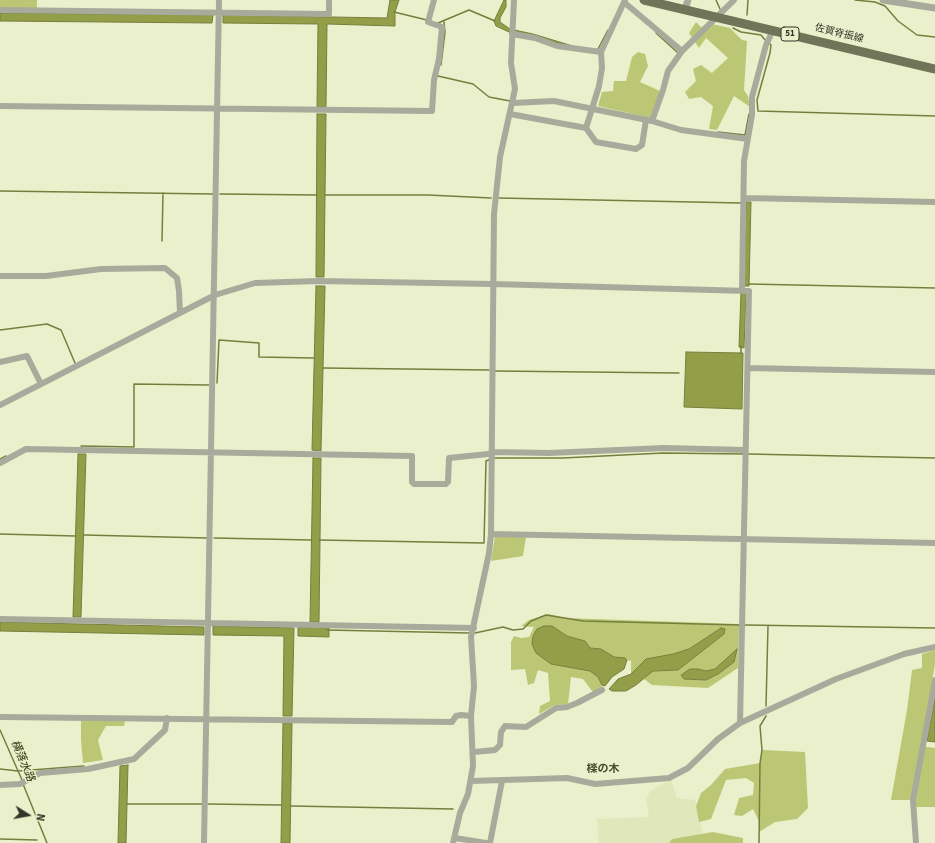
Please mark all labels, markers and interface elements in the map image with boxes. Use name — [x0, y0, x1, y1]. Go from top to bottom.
street label: 佐賀脊振線 — [813, 22, 865, 46]
road number: 51 — [781, 27, 799, 41]
water label: 横落水路 — [7, 738, 37, 784]
district label: 檪の木 — [587, 763, 619, 777]
north arrow — [8, 795, 48, 835]
text: N — [32, 812, 48, 822]

